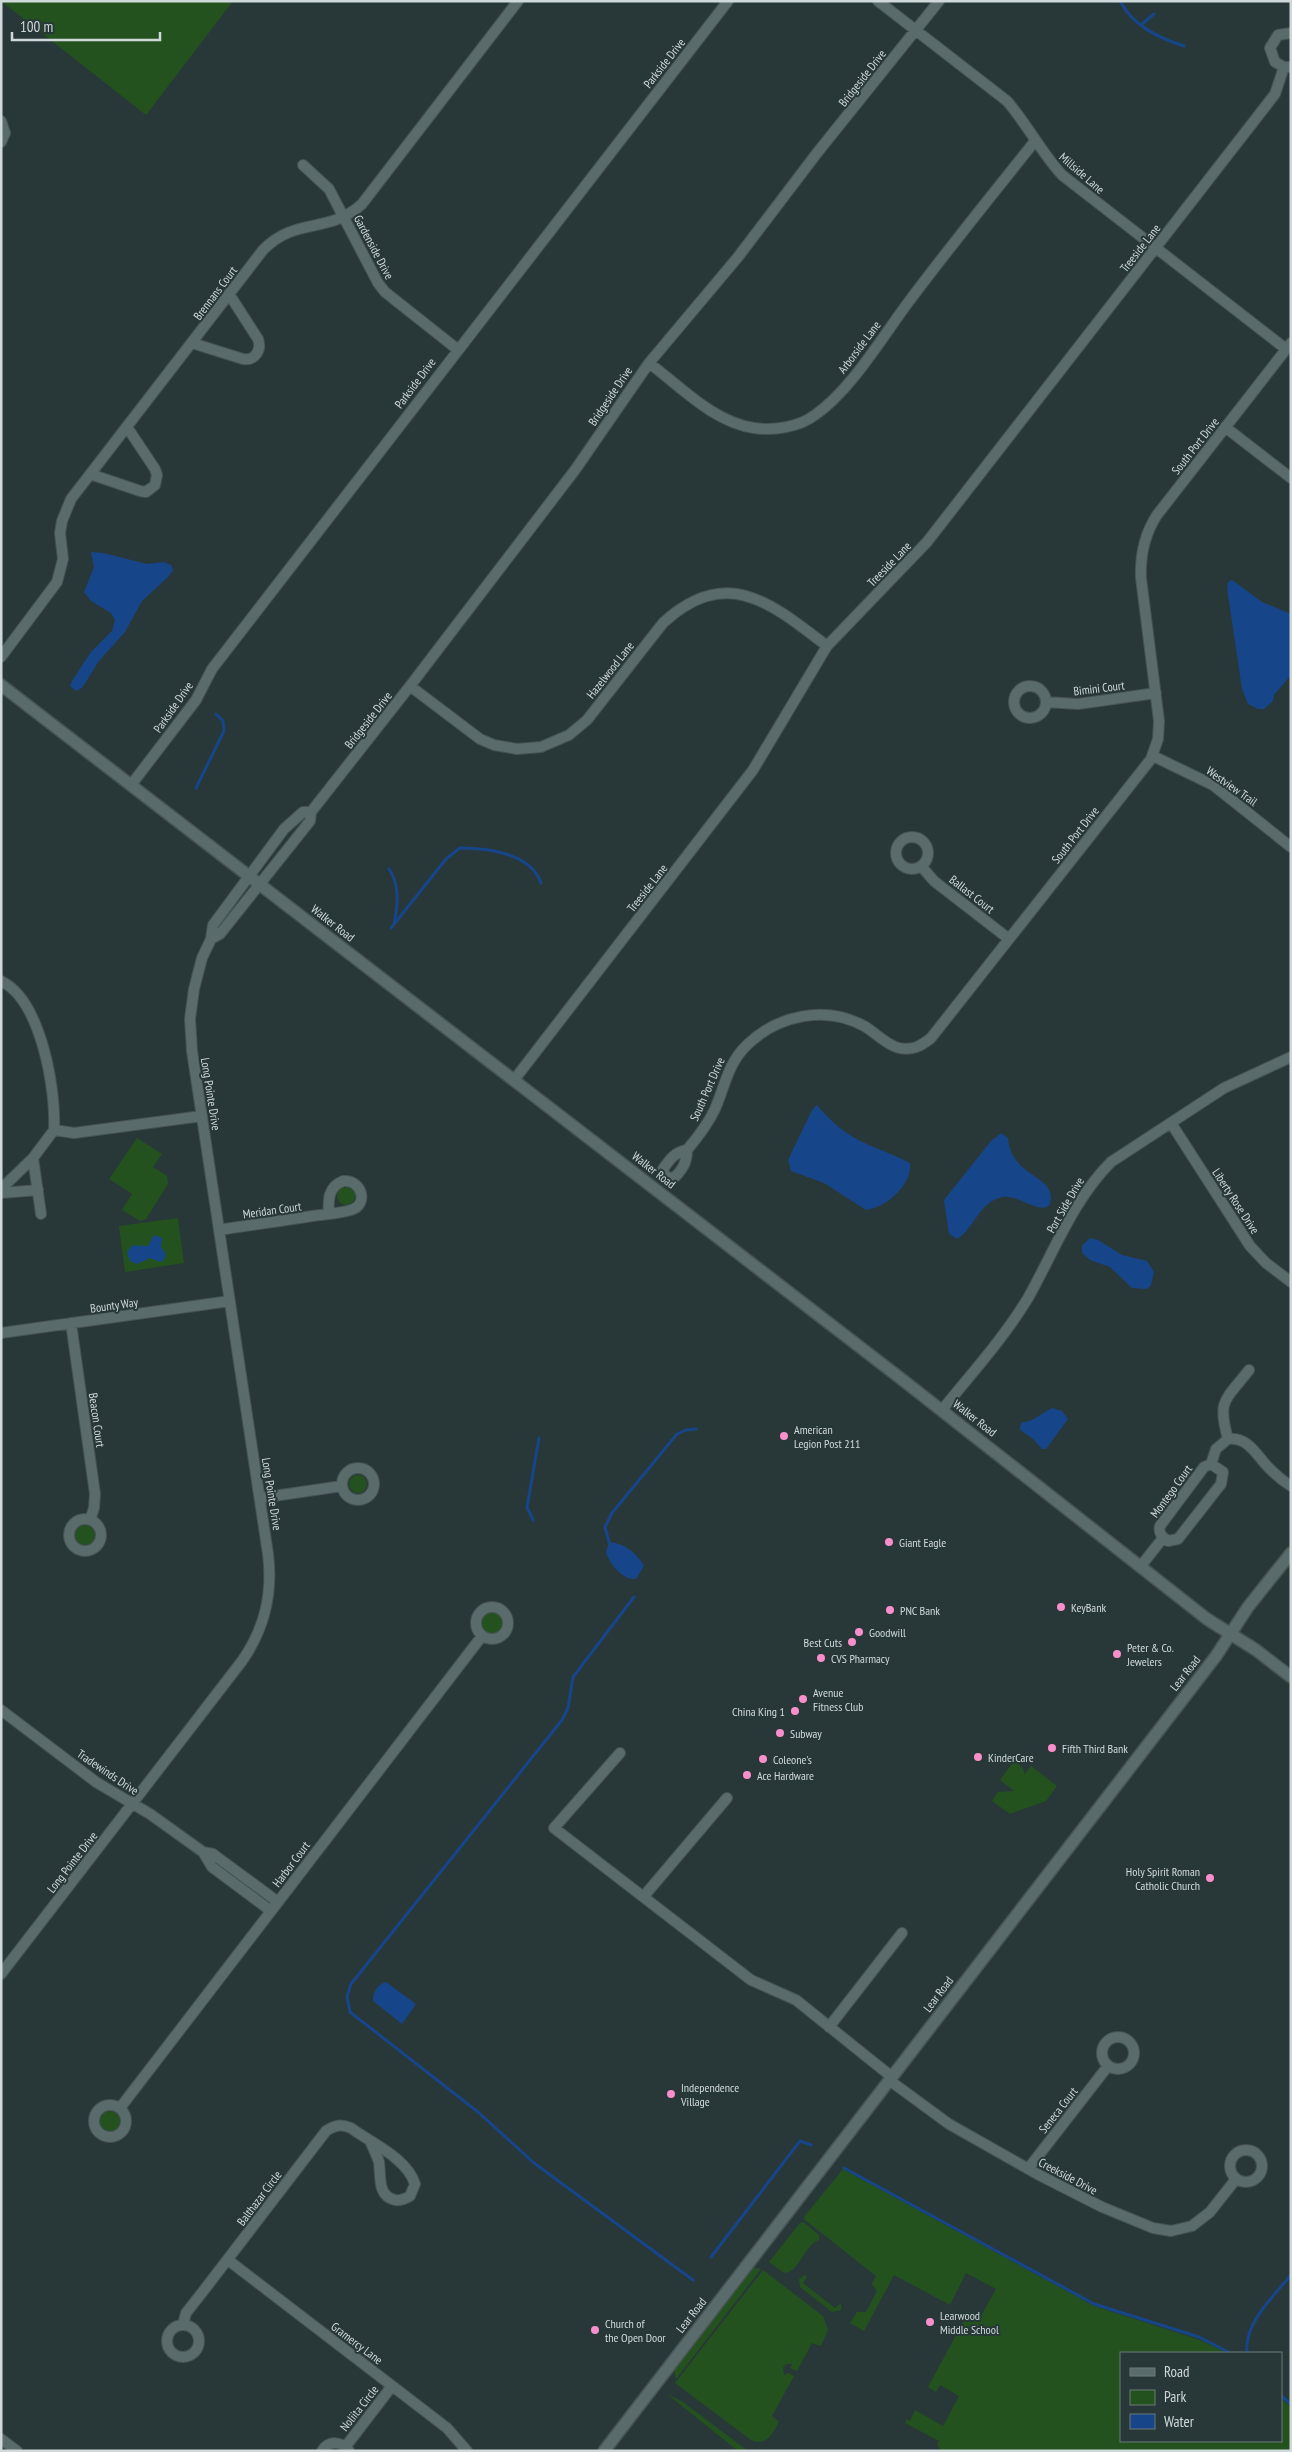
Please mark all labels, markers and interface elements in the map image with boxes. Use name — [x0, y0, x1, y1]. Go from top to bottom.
scale bar — [12, 10, 160, 42]
text: 100 m — [20, 17, 53, 36]
street label: Parkside Drive — [640, 35, 688, 91]
street label: Bridgeside Drive — [835, 47, 889, 109]
street label: Millside Lane — [1056, 149, 1108, 197]
street label: Gardenside Drive — [351, 212, 397, 282]
street label: Treeside Lane — [1117, 221, 1163, 275]
street label: Brennans Court — [190, 263, 241, 323]
street label: Arborside Lane — [834, 318, 884, 376]
street label: Parkside Drive — [391, 355, 439, 411]
street label: Bridgeside Drive — [585, 364, 635, 428]
street label: South Port Drive — [1168, 415, 1222, 477]
street label: Treeside Lane — [864, 538, 914, 590]
street label: Hazelwood Lane — [583, 639, 637, 701]
street label: Bimini Court — [1073, 677, 1126, 699]
street label: Parkside Drive — [150, 679, 196, 735]
street label: Bridgeside Drive — [341, 689, 395, 751]
street label: Westview Trail — [1204, 763, 1261, 809]
street label: South Port Drive — [1048, 804, 1102, 866]
street label: Treeside Lane — [624, 861, 670, 915]
street label: Ballast Court — [946, 872, 998, 917]
street label: Walker Road — [308, 901, 358, 945]
street label: South Port Drive — [686, 1055, 728, 1123]
street label: Long Pointe Drive — [198, 1057, 224, 1131]
street label: Walker Road — [629, 1148, 679, 1192]
street label: Liberty Rose Drive — [1209, 1165, 1263, 1237]
street label: Port Side Drive — [1043, 1174, 1087, 1236]
street label: Meridan Court — [242, 1198, 303, 1222]
street label: Bounty Way — [89, 1294, 139, 1316]
street label: Beacon Court — [86, 1392, 108, 1449]
street label: Walker Road — [950, 1396, 1000, 1440]
place label: American Legion Post 211 — [794, 1422, 860, 1451]
marker: American Legion Post 211 — [778, 1430, 790, 1442]
street label: Long Pointe Drive — [259, 1457, 285, 1531]
street label: Montego Court — [1147, 1461, 1196, 1520]
place label: Giant Eagle — [899, 1535, 946, 1550]
marker: Giant Eagle — [883, 1536, 895, 1548]
place label: KeyBank — [1071, 1600, 1106, 1615]
marker: KeyBank — [1055, 1601, 1067, 1613]
place label: PNC Bank — [900, 1603, 940, 1618]
marker: PNC Bank — [884, 1604, 896, 1616]
place label: Goodwill — [869, 1625, 906, 1640]
marker: Goodwill — [853, 1626, 865, 1638]
place label: Best Cuts — [804, 1635, 842, 1650]
marker: Best Cuts — [846, 1636, 858, 1648]
place label: Peter & Co. Jewelers — [1126, 1640, 1174, 1669]
marker: Peter & Co. Jewelers — [1111, 1648, 1123, 1660]
place label: CVS Pharmacy — [831, 1651, 890, 1666]
marker: CVS Pharmacy — [815, 1652, 827, 1664]
street label: Lear Road — [1167, 1652, 1203, 1694]
place label: Avenue Fitness Club — [813, 1685, 863, 1714]
marker: Avenue Fitness Club — [797, 1693, 809, 1705]
place label: China King 1 — [732, 1704, 785, 1719]
marker: China King 1 — [789, 1705, 801, 1717]
place label: Subway — [790, 1726, 822, 1741]
marker: Subway — [774, 1727, 786, 1739]
place label: Fifth Third Bank — [1062, 1741, 1128, 1756]
marker: Fifth Third Bank — [1046, 1742, 1058, 1754]
street label: Tradewinds Drive — [74, 1746, 142, 1798]
place label: KinderCare — [988, 1750, 1034, 1765]
marker: KinderCare — [972, 1751, 984, 1763]
place label: Coleone's — [773, 1752, 812, 1767]
marker: Coleone's — [757, 1753, 769, 1765]
place label: Ace Hardware — [757, 1768, 814, 1783]
marker: Ace Hardware — [741, 1769, 753, 1781]
street label: Long Pointe Drive — [44, 1828, 100, 1895]
street label: Harbor Court — [269, 1838, 313, 1890]
place label: Holy Spirit Roman Catholic Church — [1126, 1864, 1200, 1893]
marker: Holy Spirit Roman Catholic Church — [1204, 1872, 1216, 1884]
street label: Lear Road — [920, 1973, 956, 2015]
place label: Independence Village — [680, 2080, 739, 2109]
street label: Seneca Court — [1035, 2083, 1081, 2136]
marker: Independence Village — [665, 2088, 677, 2100]
street label: Creekside Drive — [1036, 2154, 1100, 2198]
street label: Balthazar Circle — [233, 2168, 285, 2228]
street label: Lear Road — [673, 2294, 709, 2336]
place label: Learwood Middle School — [940, 2308, 999, 2337]
place label: Church of the Open Door — [605, 2316, 666, 2345]
marker: Learwood Middle School — [924, 2316, 936, 2328]
street label: Gramercy Lane — [328, 2319, 386, 2367]
marker: Church of the Open Door — [589, 2324, 601, 2336]
legend — [1120, 2352, 1282, 2442]
text: Road — [1164, 2362, 1190, 2381]
street label: Noliita Circle — [337, 2382, 381, 2434]
text: Park — [1164, 2387, 1186, 2406]
text: Water — [1164, 2412, 1195, 2431]

